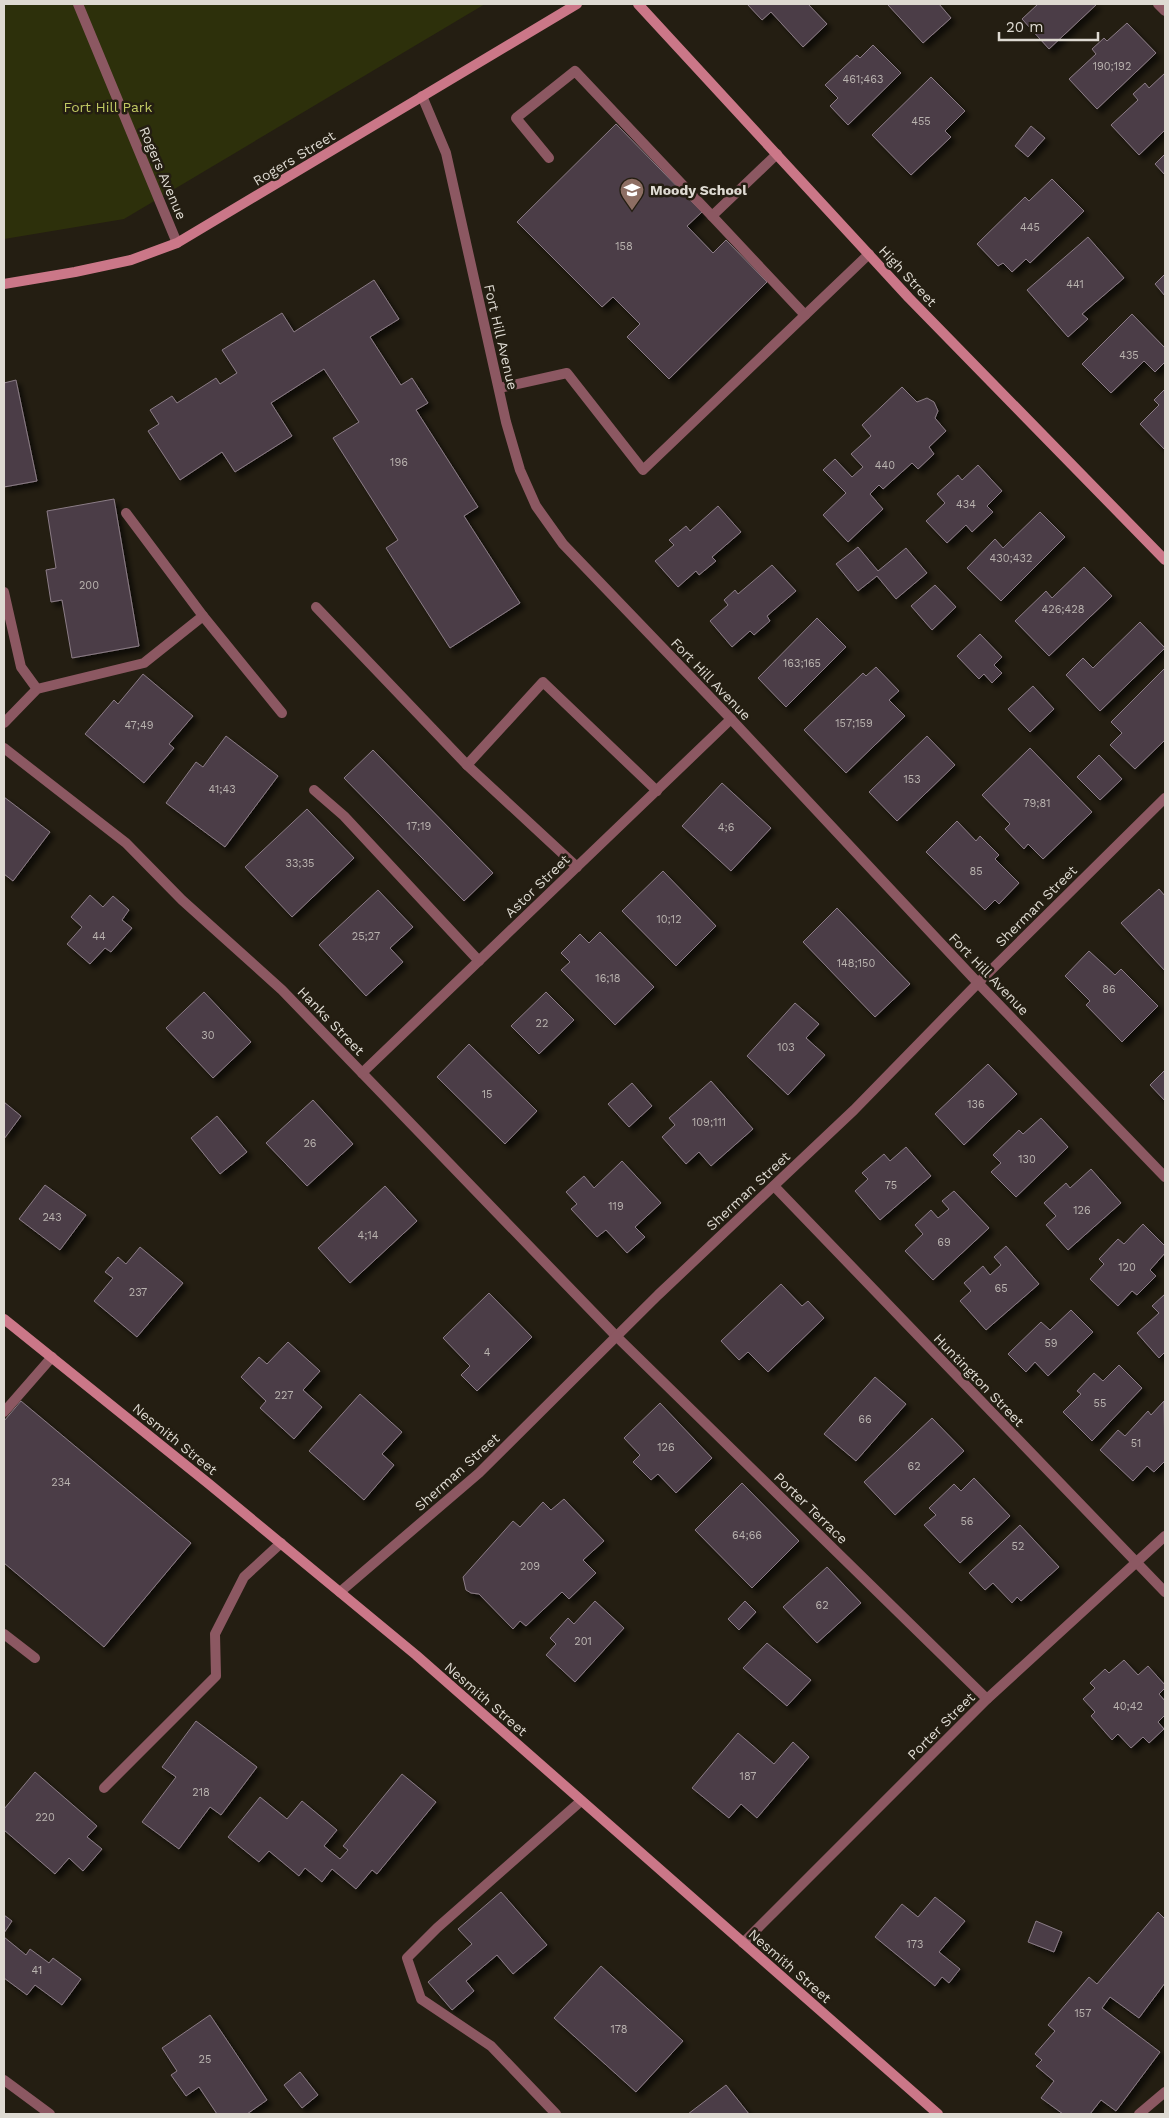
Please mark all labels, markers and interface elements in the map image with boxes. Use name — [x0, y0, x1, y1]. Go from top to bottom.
scale bar — [999, 10, 1098, 42]
text: 20 m — [1006, 18, 1044, 36]
house number: 190;192 — [1093, 60, 1131, 73]
house number: 461;463 — [843, 73, 883, 86]
park label: Fort Hill Park — [63, 99, 153, 115]
house number: 455 — [911, 115, 931, 128]
street label: Rogers Avenue — [136, 124, 190, 222]
street label: Rogers Street — [250, 127, 338, 189]
school or university icon: Moody School — [619, 177, 645, 211]
place label: Moody School — [650, 182, 747, 198]
house number: 445 — [1020, 221, 1040, 234]
house number: 158 — [615, 240, 633, 253]
street label: High Street — [876, 242, 940, 310]
house number: 441 — [1066, 278, 1084, 291]
street label: Fort Hill Avenue — [481, 283, 521, 391]
house number: 435 — [1119, 349, 1139, 362]
house number: 196 — [390, 456, 408, 469]
house number: 440 — [875, 459, 895, 472]
house number: 434 — [956, 498, 976, 511]
house number: 430;432 — [990, 552, 1032, 565]
house number: 200 — [79, 579, 99, 592]
house number: 426;428 — [1042, 603, 1085, 616]
street label: Fort Hill Avenue — [668, 635, 754, 723]
house number: 163;165 — [783, 657, 821, 670]
house number: 157;159 — [835, 717, 873, 730]
house number: 47;49 — [124, 719, 154, 732]
house number: 153 — [903, 773, 921, 786]
house number: 41;43 — [208, 783, 236, 796]
house number: 79;81 — [1023, 797, 1051, 810]
house number: 17;19 — [407, 820, 432, 833]
house number: 4;6 — [718, 821, 735, 834]
street label: Astor Street — [502, 851, 573, 921]
house number: 33;35 — [286, 857, 314, 870]
street label: Sherman Street — [992, 862, 1080, 950]
house number: 85 — [969, 865, 983, 878]
house number: 10;12 — [656, 913, 682, 926]
house number: 44 — [92, 930, 106, 943]
house number: 25;27 — [352, 930, 380, 943]
street label: Fort Hill Avenue — [946, 930, 1032, 1018]
house number: 148;150 — [837, 957, 875, 970]
house number: 16;18 — [595, 972, 621, 985]
street label: Hanks Street — [294, 983, 368, 1059]
house number: 86 — [1102, 983, 1116, 996]
house number: 22 — [536, 1017, 548, 1030]
house number: 30 — [201, 1029, 215, 1042]
house number: 103 — [777, 1041, 795, 1054]
house number: 15 — [482, 1088, 492, 1101]
house number: 136 — [967, 1098, 985, 1111]
house number: 109;111 — [692, 1116, 726, 1129]
house number: 26 — [303, 1137, 317, 1150]
street label: Sherman Street — [703, 1148, 793, 1234]
house number: 130 — [1018, 1153, 1036, 1166]
house number: 75 — [885, 1179, 897, 1192]
house number: 119 — [608, 1200, 624, 1213]
house number: 126 — [1073, 1204, 1091, 1217]
house number: 243 — [42, 1211, 62, 1224]
house number: 4;14 — [358, 1229, 379, 1242]
house number: 69 — [937, 1236, 951, 1249]
house number: 120 — [1118, 1261, 1136, 1274]
house number: 65 — [994, 1282, 1008, 1295]
house number: 237 — [129, 1286, 147, 1299]
street label: Huntington Street — [931, 1330, 1028, 1430]
house number: 59 — [1044, 1337, 1058, 1350]
house number: 4 — [484, 1346, 491, 1359]
house number: 227 — [275, 1389, 293, 1402]
house number: 55 — [1094, 1397, 1106, 1410]
street label: Nesmith Street — [129, 1400, 221, 1478]
house number: 66 — [858, 1413, 872, 1426]
street label: Sherman Street — [411, 1430, 503, 1514]
house number: 51 — [1131, 1437, 1141, 1450]
house number: 126 — [657, 1441, 675, 1454]
house number: 62 — [907, 1460, 921, 1473]
street label: Porter Terrace — [771, 1469, 851, 1547]
house number: 234 — [51, 1476, 71, 1489]
house number: 56 — [960, 1515, 974, 1528]
house number: 64;66 — [732, 1529, 762, 1542]
house number: 52 — [1012, 1540, 1024, 1553]
house number: 209 — [520, 1560, 540, 1573]
house number: 62 — [815, 1599, 829, 1612]
house number: 201 — [574, 1635, 592, 1648]
street label: Nesmith Street — [441, 1659, 531, 1739]
street label: Porter Street — [904, 1689, 978, 1763]
house number: 40;42 — [1113, 1700, 1143, 1713]
house number: 187 — [740, 1770, 756, 1783]
house number: 218 — [192, 1786, 210, 1799]
house number: 220 — [35, 1811, 55, 1824]
street label: Nesmith Street — [745, 1926, 835, 2006]
house number: 173 — [907, 1938, 923, 1951]
house number: 41 — [32, 1964, 42, 1977]
house number: 157 — [1075, 2007, 1091, 2020]
house number: 178 — [610, 2023, 628, 2036]
house number: 25 — [199, 2053, 211, 2066]

